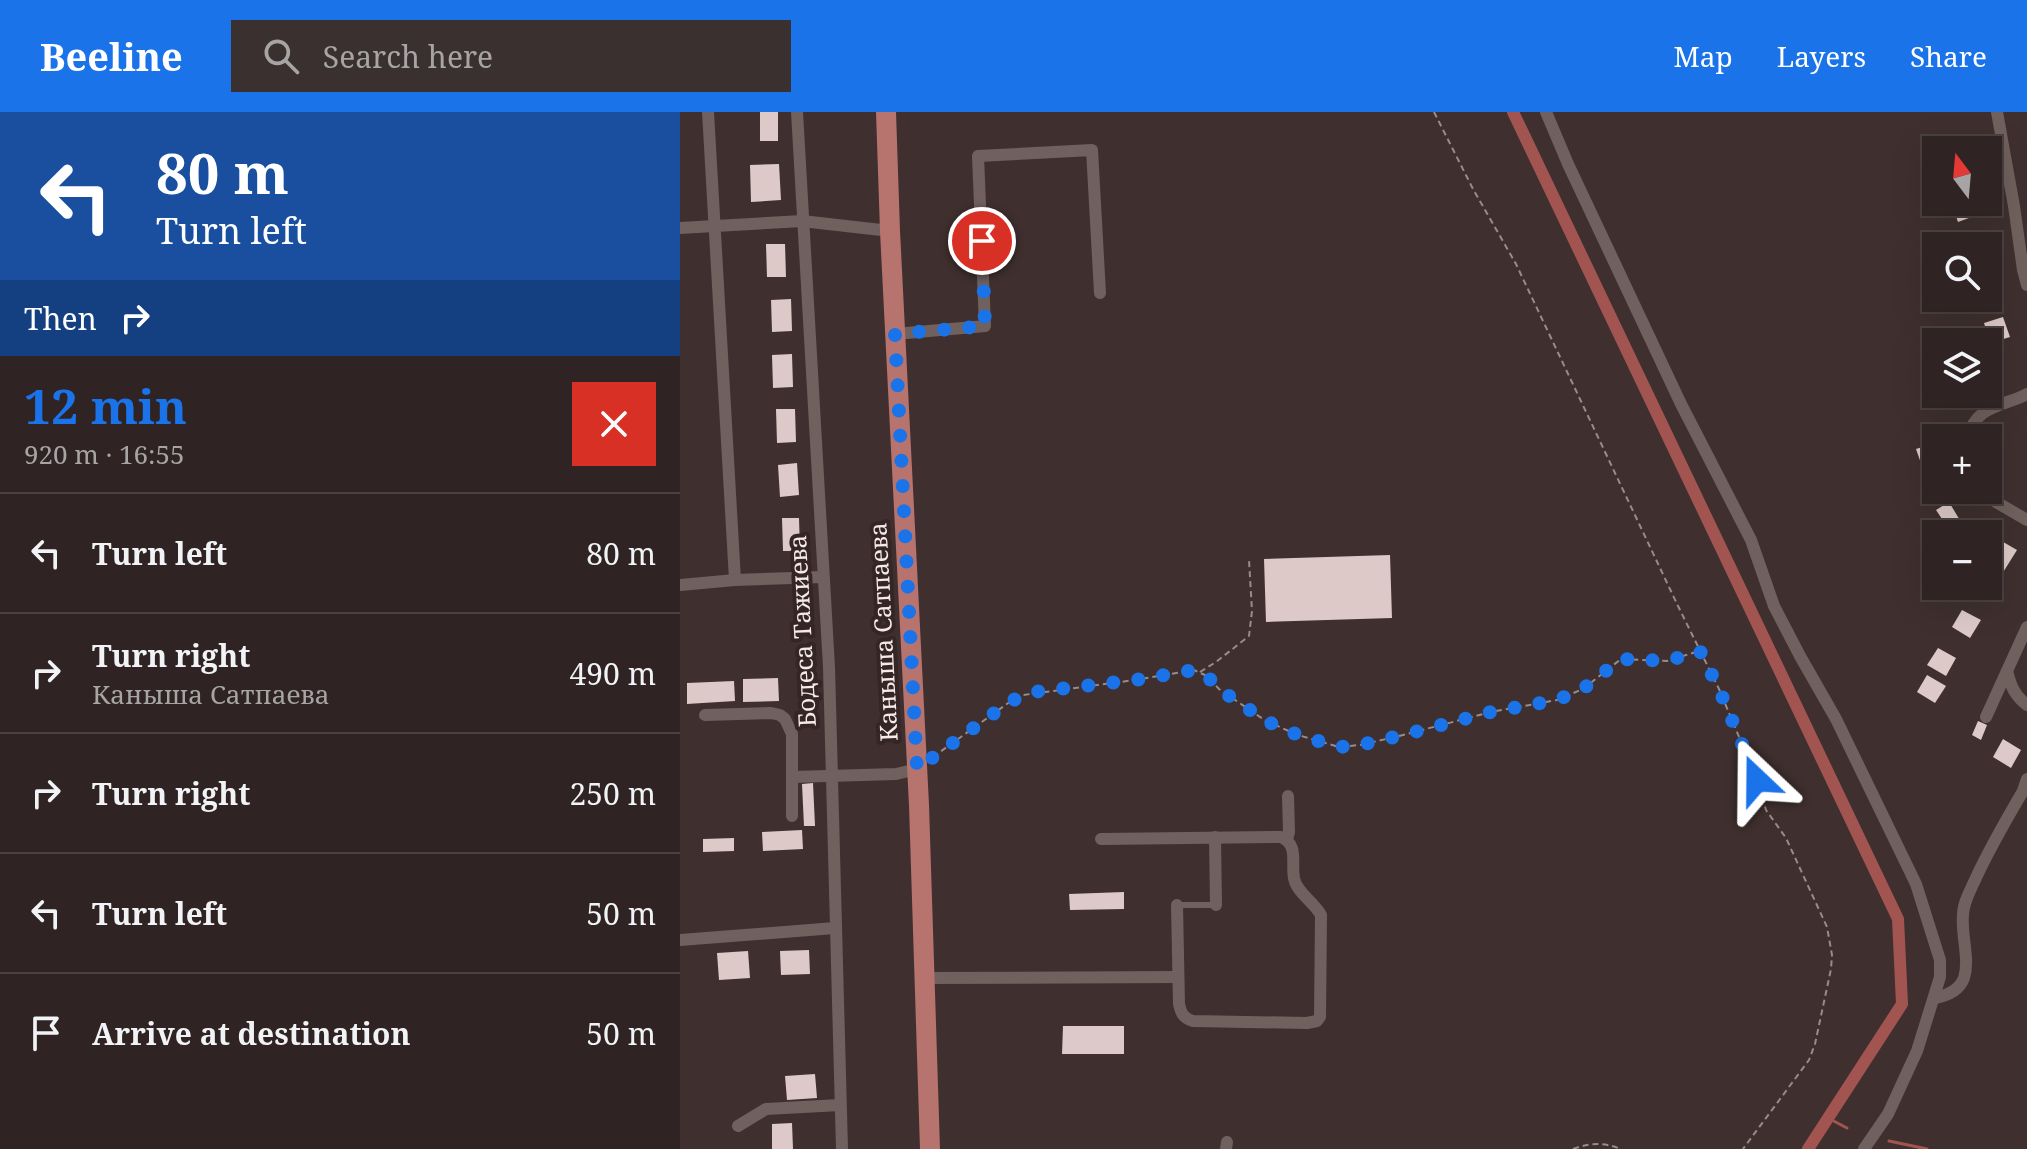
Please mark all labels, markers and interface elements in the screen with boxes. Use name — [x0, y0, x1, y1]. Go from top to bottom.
search box — [231, 20, 791, 92]
text: Beeline — [40, 30, 183, 82]
icon: search — [259, 34, 303, 78]
text: Search here — [323, 36, 493, 77]
text: Map — [1674, 37, 1733, 75]
text: Layers — [1777, 37, 1866, 75]
text: Share — [1910, 37, 1987, 75]
text: 80 m — [156, 134, 289, 210]
north arrow — [1922, 136, 2002, 216]
map controls — [1922, 136, 2002, 600]
icon: left — [24, 144, 128, 248]
text: Turn left — [156, 206, 307, 255]
pin — [948, 207, 1016, 275]
icon: arrive — [960, 219, 1004, 263]
button: search — [1922, 232, 2002, 312]
icon: right — [113, 296, 157, 340]
text: Then — [24, 298, 97, 339]
button: layers — [1922, 328, 2002, 408]
text: 12 min — [24, 373, 187, 438]
button: close — [572, 382, 656, 466]
button: + — [1922, 424, 2002, 504]
text: 920 m · 16:55 — [24, 436, 185, 472]
button: − — [1922, 520, 2002, 600]
street label: Каныша Сатпаева — [860, 522, 905, 742]
icon: left — [24, 531, 68, 575]
text: Turn left — [92, 533, 227, 574]
text: 80 m — [586, 533, 656, 574]
street label: Бодеса Тажиева — [780, 534, 823, 728]
text: Turn right — [92, 635, 250, 676]
icon: right — [24, 651, 68, 695]
text: 490 m — [570, 653, 656, 694]
text: Каныша Сатпаева — [92, 676, 330, 712]
position arrow — [1715, 738, 1799, 822]
icon: right — [24, 771, 68, 815]
text: Turn right — [92, 773, 250, 814]
text: 250 m — [570, 773, 656, 814]
icon: left — [24, 891, 68, 935]
text: Turn left — [92, 893, 227, 934]
text: 50 m — [586, 893, 656, 934]
icon: arrive — [24, 1011, 68, 1055]
text: Arrive at destination — [92, 1013, 411, 1054]
text: 50 m — [586, 1013, 656, 1054]

